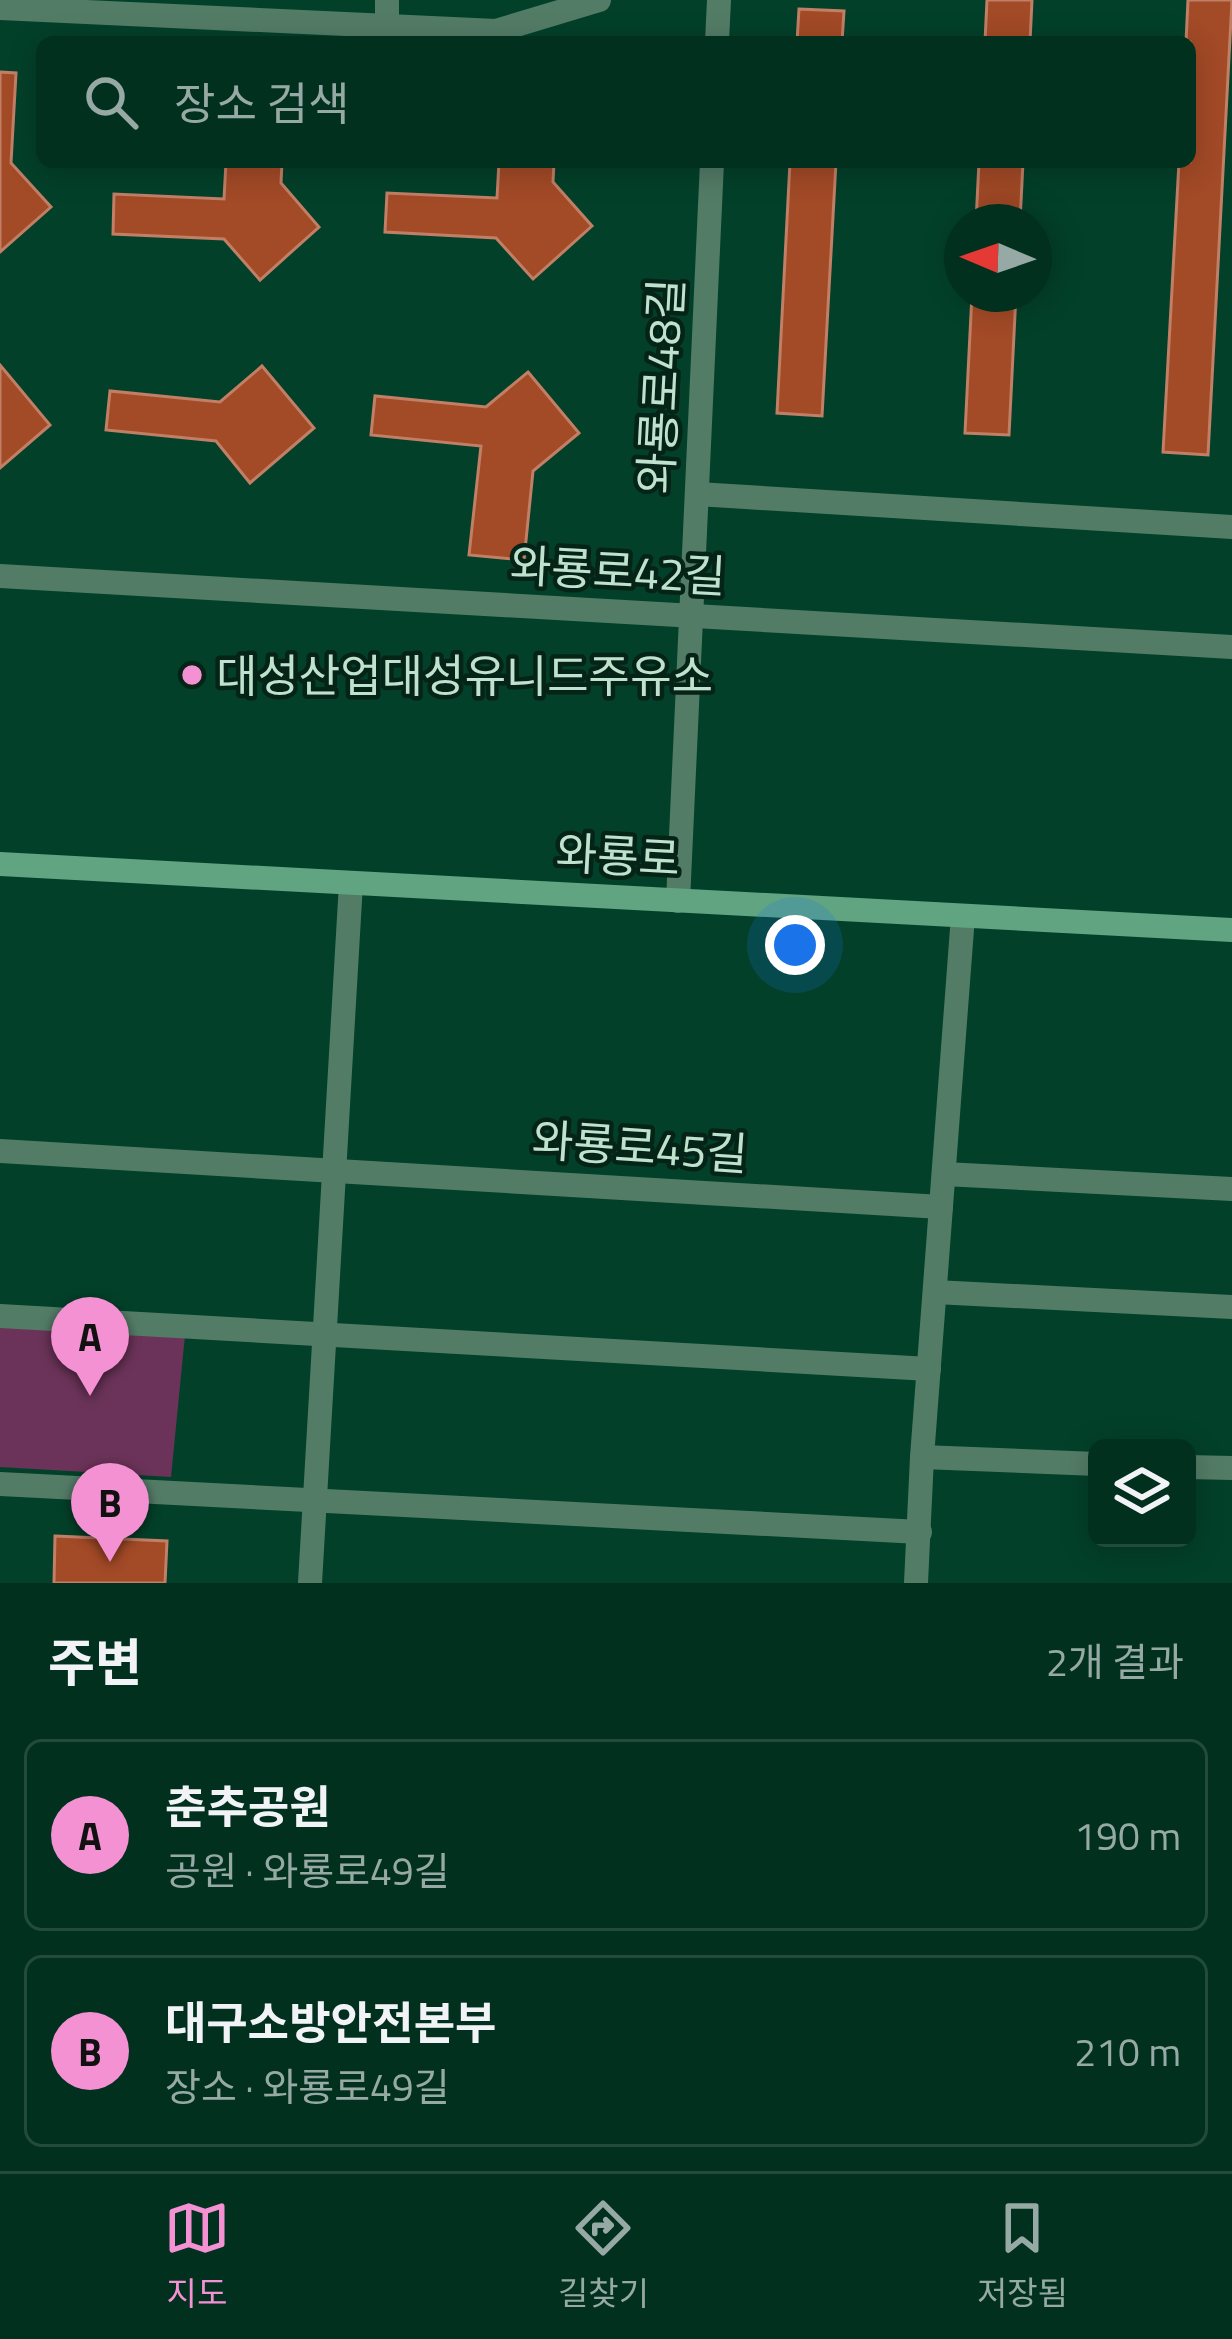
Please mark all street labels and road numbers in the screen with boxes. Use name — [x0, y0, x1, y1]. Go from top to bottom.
street label: 와룡로48길 — [620, 276, 700, 496]
street label: 와룡로42길 — [508, 530, 728, 610]
street label: 와룡로 — [554, 818, 682, 892]
street label: 와룡로45길 — [530, 1105, 750, 1187]

